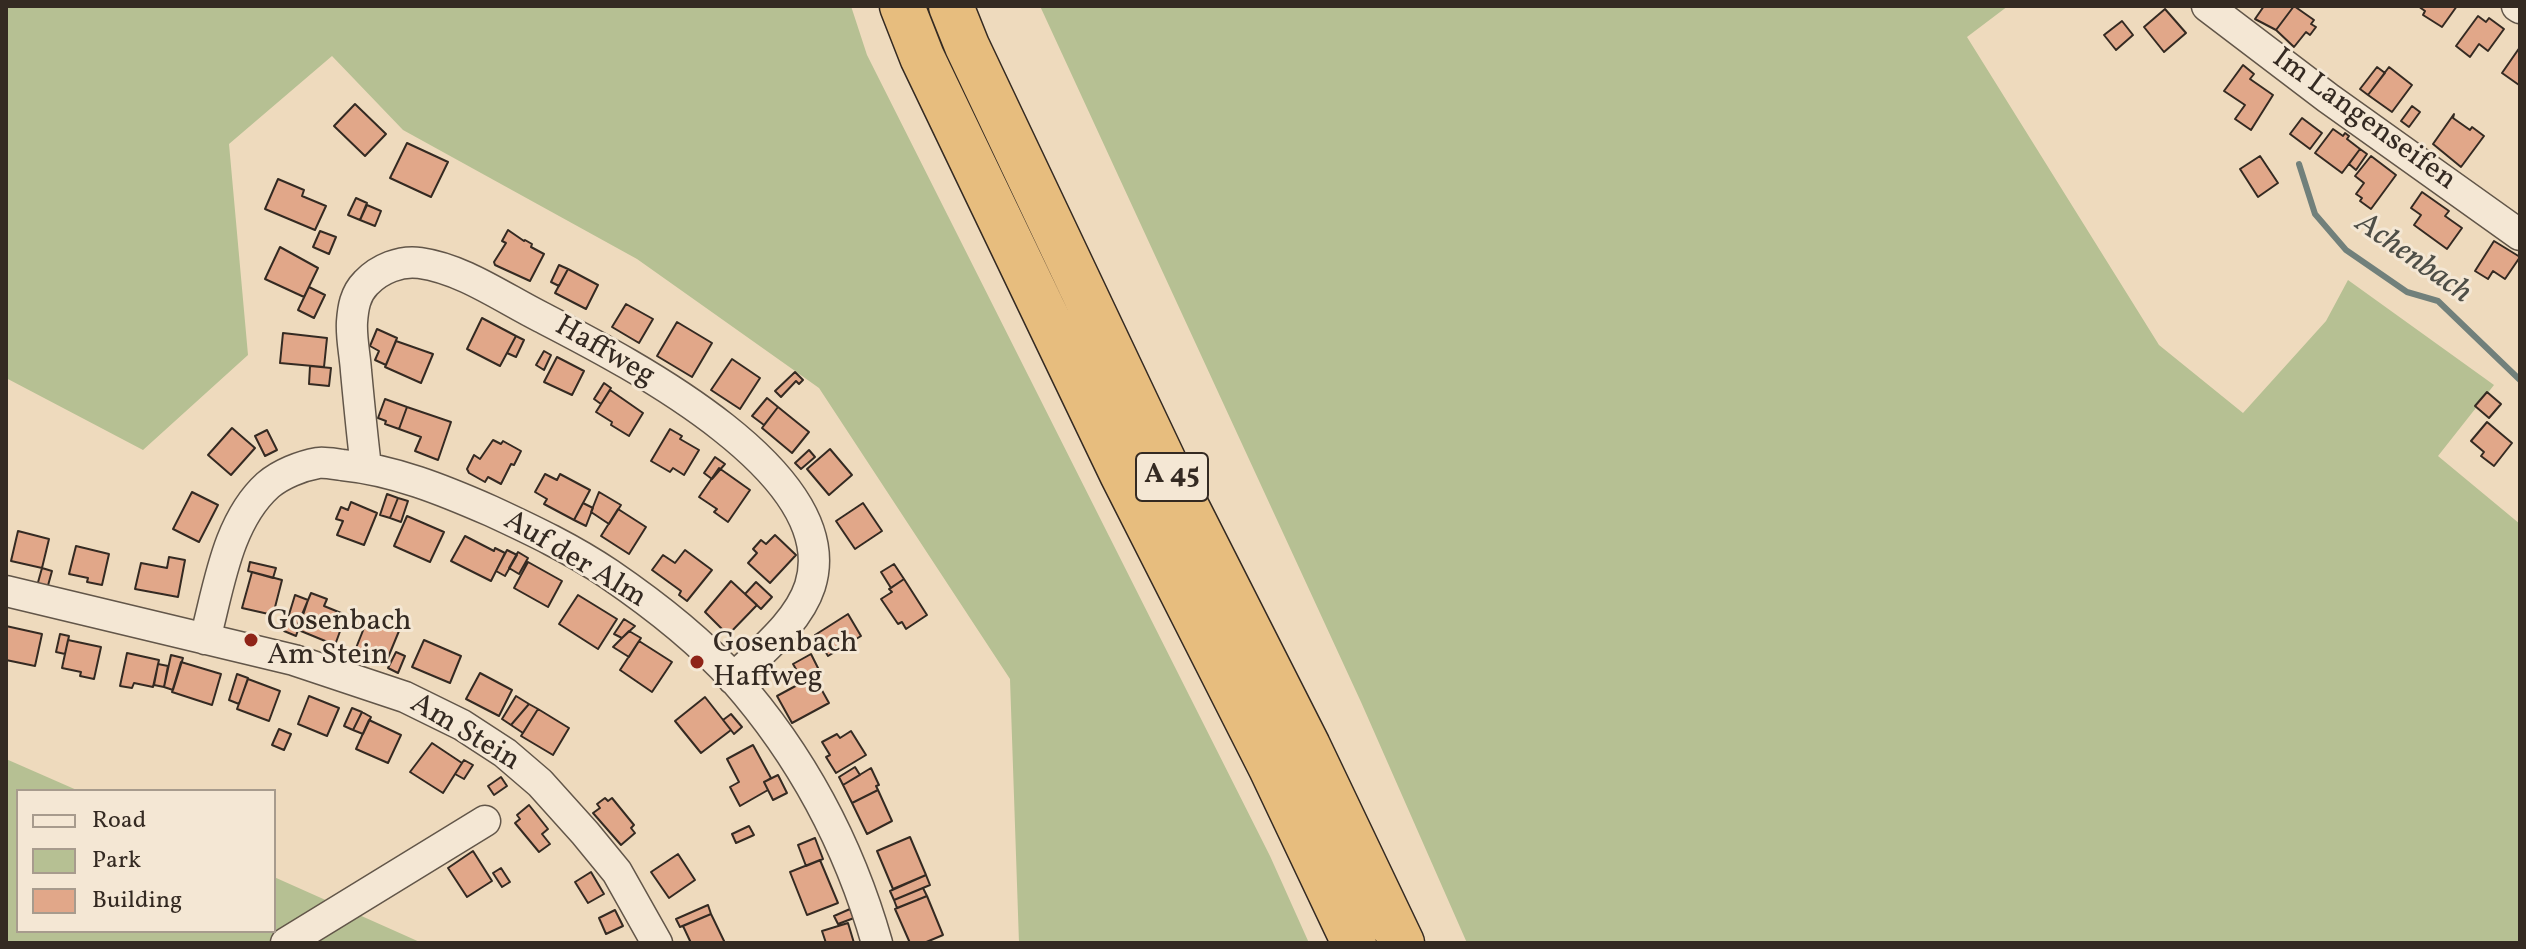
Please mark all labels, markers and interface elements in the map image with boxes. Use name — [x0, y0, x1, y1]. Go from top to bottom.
street label: Im Langenseifen — [2264, 42, 2462, 200]
water label: Achenbach — [2346, 206, 2478, 314]
street label: Haffweg — [547, 310, 661, 396]
road number: A 45 — [1136, 453, 1208, 501]
street label: Auf der Alm — [496, 504, 652, 618]
place label: Gosenbach Am Stein — [267, 605, 412, 676]
place label: Gosenbach Haffweg — [713, 627, 858, 698]
marker: Gosenbach Am Stein — [242, 631, 260, 649]
marker: Gosenbach Haffweg — [688, 653, 706, 671]
street label: Am Stein — [403, 687, 525, 781]
legend — [16, 789, 276, 933]
text: Road — [92, 804, 146, 838]
text: Park — [92, 844, 141, 878]
text: Building — [92, 884, 182, 918]

